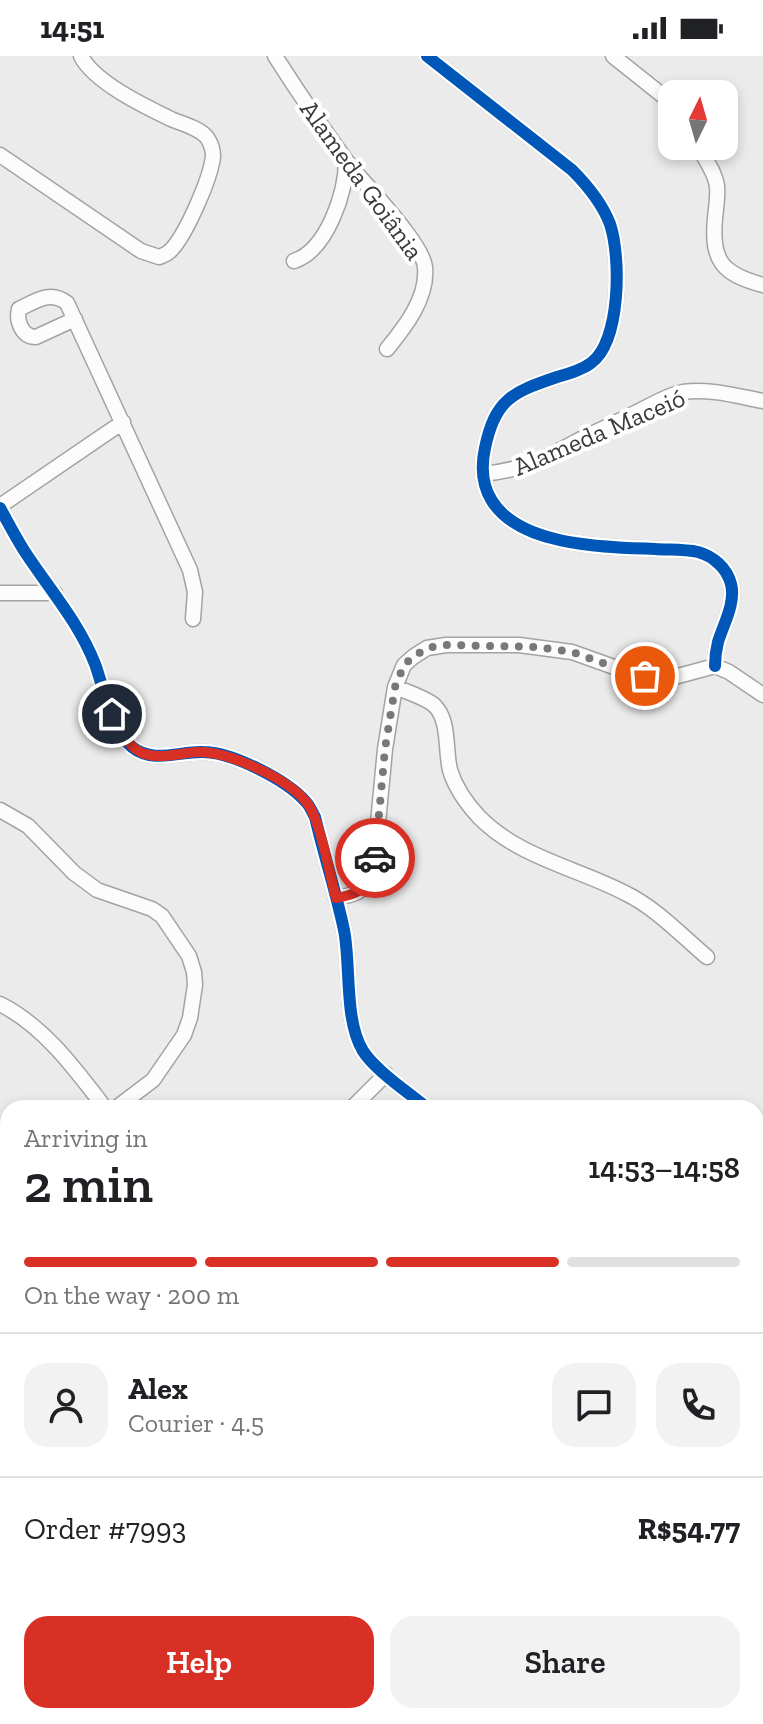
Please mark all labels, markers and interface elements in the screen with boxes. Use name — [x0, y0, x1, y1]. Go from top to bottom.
text: 14:51 — [40, 10, 104, 46]
north arrow — [658, 80, 738, 160]
map controls — [658, 80, 738, 160]
street label: Alameda Goiânia — [293, 94, 431, 266]
street label: Alameda Maceió — [508, 381, 690, 483]
pin — [611, 642, 679, 710]
icon: bag — [623, 654, 667, 698]
pin — [78, 680, 146, 748]
icon: home — [90, 692, 134, 736]
courier — [335, 818, 415, 898]
icon: car — [353, 836, 397, 880]
text: Arriving in — [24, 1122, 147, 1154]
text: 14:53–14:58 — [588, 1150, 740, 1186]
text: 2 min — [24, 1153, 153, 1215]
text: On the way · 200 m — [24, 1279, 239, 1311]
button: person — [24, 1363, 108, 1447]
button: chat — [552, 1363, 636, 1447]
button: phone — [656, 1363, 740, 1447]
text: Alex — [128, 1371, 188, 1407]
text: Courier · 4.5 — [128, 1407, 264, 1439]
text: Order #7993 — [24, 1511, 186, 1547]
text: R$54.77 — [638, 1511, 740, 1547]
button: Help — [24, 1616, 374, 1708]
button: Share — [390, 1616, 740, 1708]

